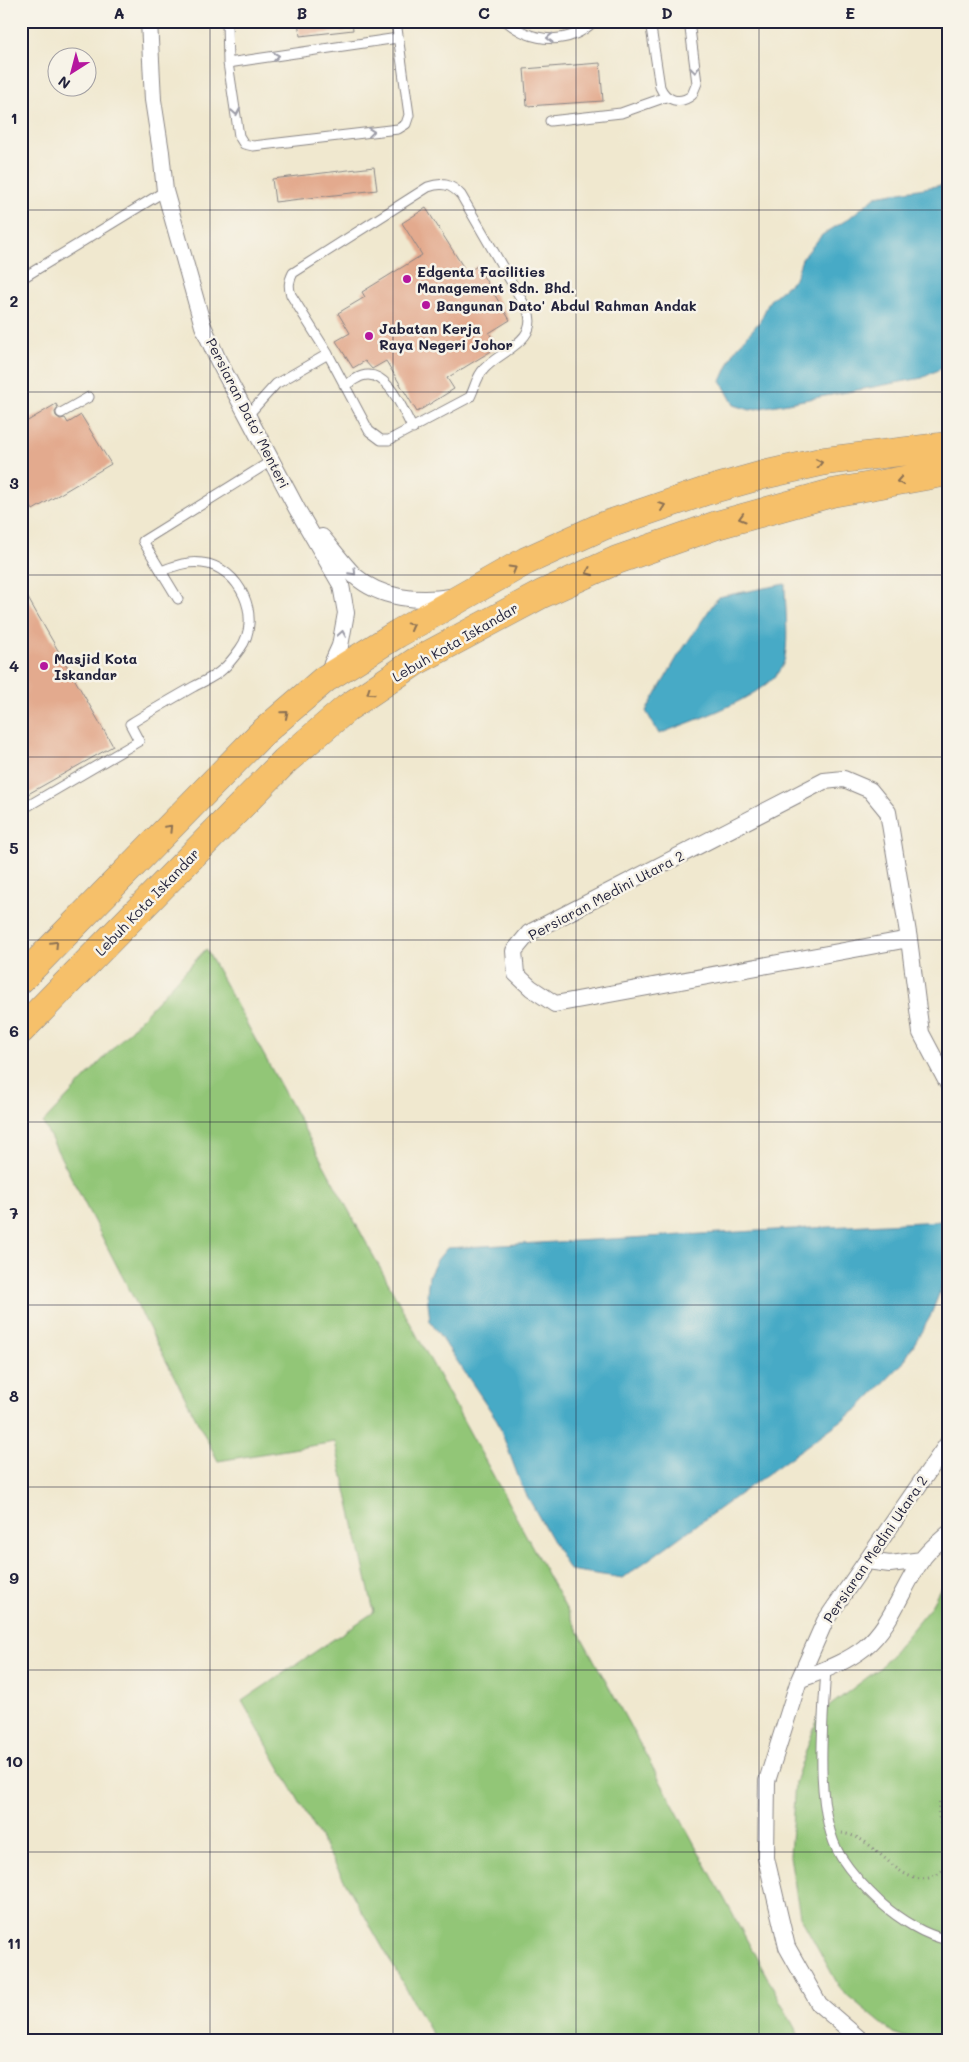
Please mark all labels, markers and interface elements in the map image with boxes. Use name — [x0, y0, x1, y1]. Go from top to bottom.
text: A — [113, 2, 125, 23]
text: B — [297, 2, 307, 23]
text: C — [478, 2, 490, 23]
text: D — [661, 2, 673, 23]
text: E — [845, 2, 855, 23]
one-way arrow — [546, 33, 554, 43]
north arrow — [48, 48, 98, 98]
one-way arrow — [272, 52, 281, 62]
one-way arrow — [689, 66, 700, 74]
text: N — [54, 72, 74, 94]
text: 1 — [10, 107, 18, 128]
one-way arrow — [230, 107, 240, 116]
one-way arrow — [368, 127, 376, 138]
place label: Edgenta Facilities Management Sdn. Bhd. — [417, 262, 575, 297]
marker: Edgenta Facilities Management Sdn. Bhd. — [401, 273, 413, 285]
text: 2 — [10, 290, 19, 311]
place label: Bangunan Dato' Abdul Rahman Andak — [436, 296, 697, 315]
marker: Bangunan Dato' Abdul Rahman Andak — [420, 299, 432, 311]
place label: Jabatan Kerja Raya Negeri Johor — [379, 319, 513, 354]
marker: Jabatan Kerja Raya Negeri Johor — [363, 330, 375, 342]
street label: Persiaran Dato' Menteri — [202, 335, 294, 491]
one-way arrow — [814, 458, 823, 468]
text: 3 — [9, 472, 19, 493]
one-way arrow — [895, 475, 904, 485]
one-way arrow — [658, 502, 666, 512]
one-way arrow — [738, 513, 746, 523]
one-way arrow — [507, 565, 516, 575]
one-way arrow — [347, 566, 356, 575]
one-way arrow — [585, 566, 594, 577]
street label: Lebuh Kota Iskandar — [388, 598, 522, 686]
one-way arrow — [406, 622, 415, 632]
one-way arrow — [336, 629, 346, 638]
place label: Masjid Kota Iskandar — [54, 649, 138, 684]
text: 4 — [9, 655, 19, 676]
marker: Masjid Kota Iskandar — [38, 660, 50, 672]
one-way arrow — [366, 686, 376, 695]
one-way arrow — [279, 711, 288, 720]
one-way arrow — [163, 825, 172, 834]
text: 5 — [9, 837, 19, 858]
street label: Lebuh Kota Iskandar — [91, 844, 203, 960]
street label: Persiaran Medini Utara 2 — [525, 846, 687, 944]
one-way arrow — [49, 941, 58, 950]
text: 6 — [9, 1020, 19, 1041]
text: 7 — [10, 1202, 19, 1223]
text: 8 — [9, 1385, 19, 1406]
street label: Persiaran Medini Utara 2 — [819, 1472, 931, 1626]
text: 9 — [9, 1567, 19, 1588]
text: 10 — [5, 1750, 23, 1771]
text: 11 — [7, 1932, 21, 1953]

